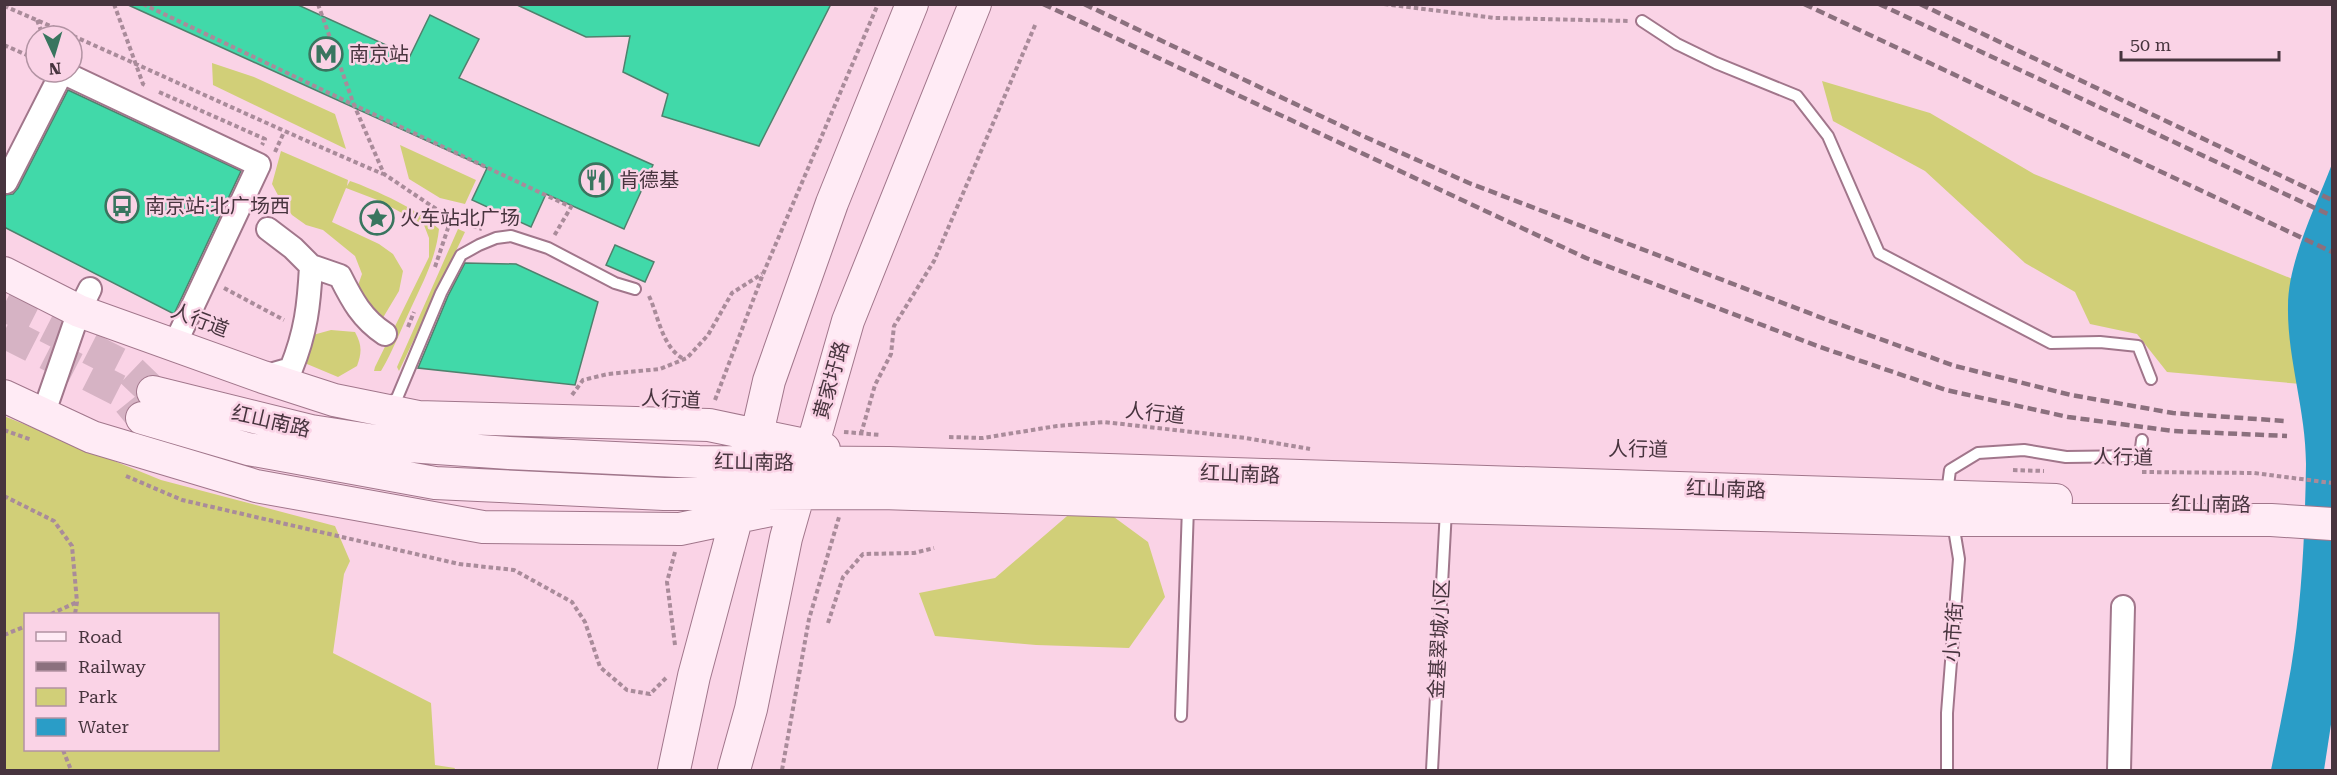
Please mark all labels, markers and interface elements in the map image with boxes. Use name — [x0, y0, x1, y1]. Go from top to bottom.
north arrow — [24, 24, 84, 84]
scale bar — [2121, 24, 2278, 62]
text: 50 m — [2130, 34, 2171, 55]
metro station icon: 南京站 — [308, 36, 344, 72]
place label: 南京站 — [349, 42, 409, 66]
text: N — [48, 59, 62, 78]
restaurant icon: 肯德基 — [578, 162, 614, 198]
place label: 肯德基 — [619, 168, 679, 192]
bus stop icon: 南京站·北广场西 — [104, 188, 140, 224]
place label: 南京站·北广场西 — [145, 194, 290, 218]
place icon: 火车站北广场 — [359, 200, 395, 236]
place label: 火车站北广场 — [400, 206, 520, 230]
street label: 人行道 — [168, 298, 232, 342]
street label: 黄家圩路 — [808, 338, 854, 422]
street label: 人行道 — [640, 385, 702, 413]
street label: 人行道 — [1124, 398, 1186, 428]
street label: 红山南路 — [229, 400, 313, 442]
street label: 人行道 — [1608, 436, 1668, 462]
street label: 人行道 — [2093, 444, 2153, 470]
street label: 红山南路 — [714, 449, 794, 475]
street label: 红山南路 — [1200, 461, 1280, 487]
street label: 红山南路 — [1686, 476, 1766, 502]
street label: 红山南路 — [2171, 491, 2251, 517]
street label: 金基翠城小区 — [1424, 578, 1454, 700]
street label: 小市街 — [1939, 601, 1967, 663]
legend — [24, 613, 219, 751]
text: Road — [78, 626, 123, 647]
text: Railway — [78, 656, 146, 677]
text: Park — [78, 686, 118, 707]
text: Water — [78, 716, 129, 737]

